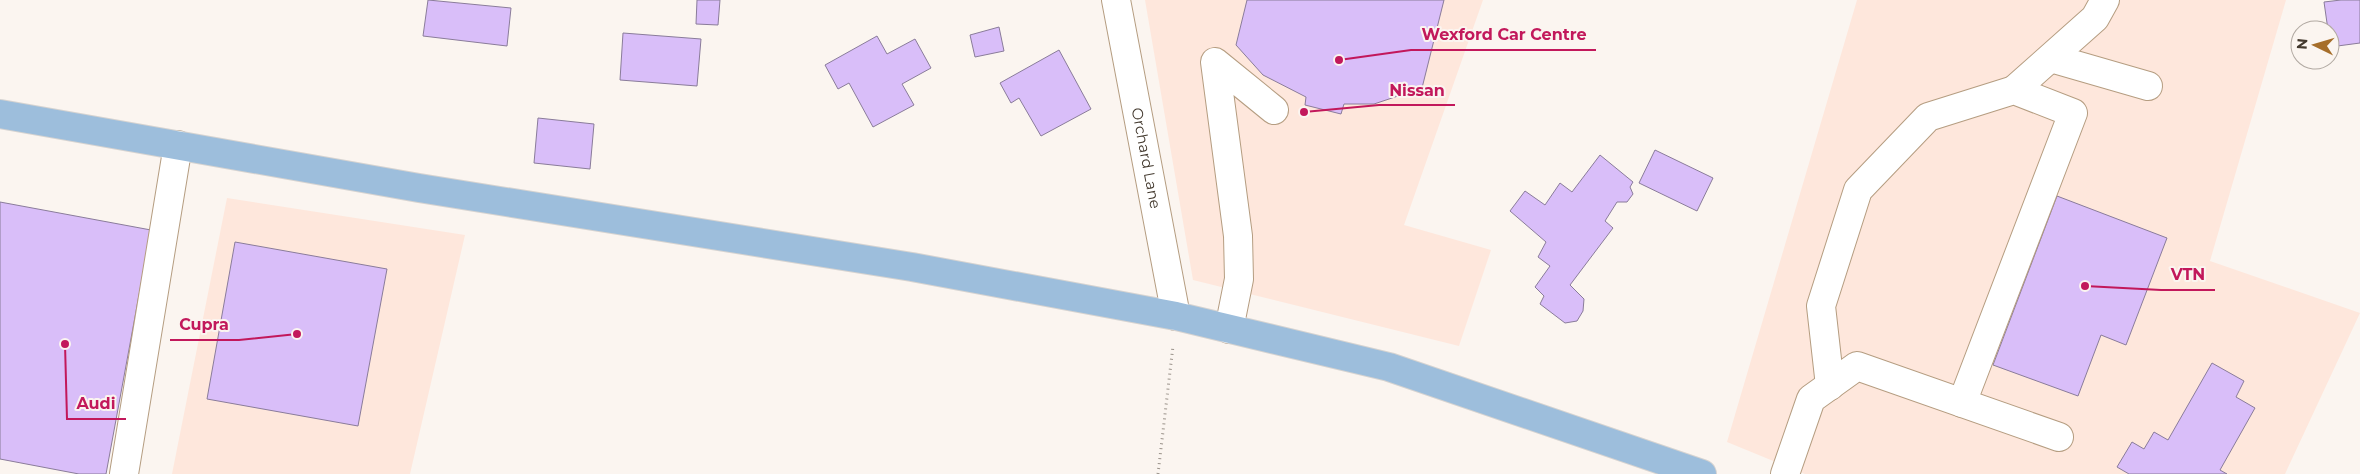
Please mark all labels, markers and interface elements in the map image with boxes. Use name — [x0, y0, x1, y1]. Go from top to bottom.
callout: Wexford Car Centre — [1411, 19, 1596, 50]
north arrow — [2290, 20, 2340, 70]
text: Wexford Car Centre — [1421, 25, 1587, 44]
text: N — [2293, 37, 2312, 50]
callout: Nissan — [1379, 74, 1455, 105]
text: Nissan — [1389, 81, 1445, 100]
street label: Orchard Lane — [1128, 106, 1165, 210]
callout: VTN — [2161, 259, 2215, 290]
text: VTN — [2170, 265, 2205, 284]
callout: Cupra — [170, 309, 239, 340]
text: Cupra — [179, 315, 229, 334]
callout: Audi — [67, 388, 126, 419]
text: Audi — [76, 394, 115, 413]

